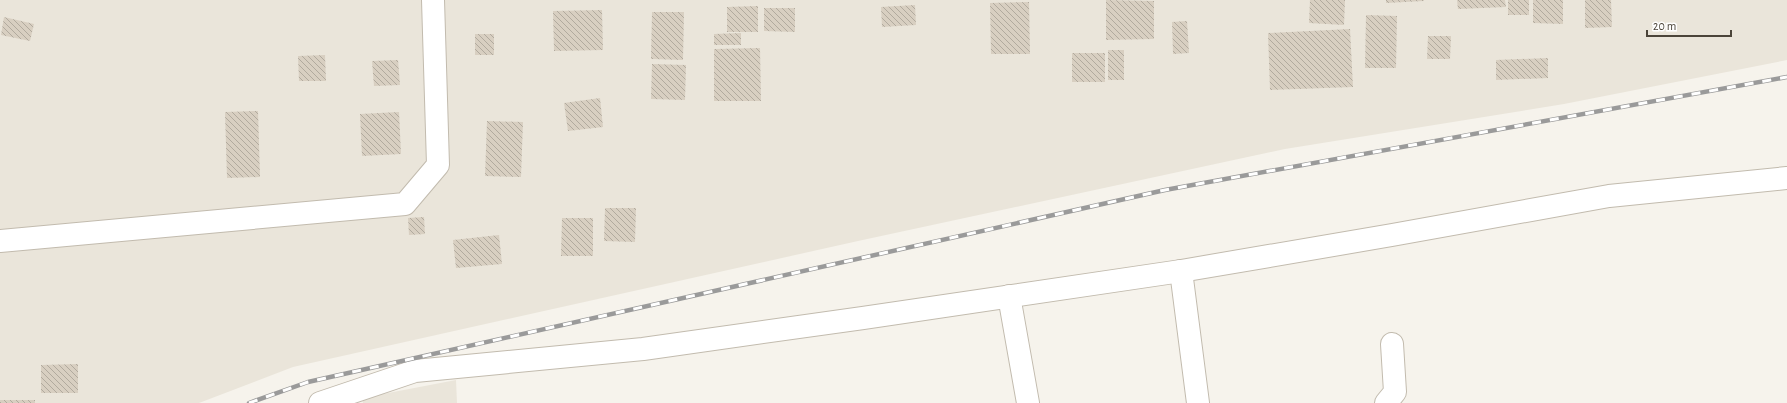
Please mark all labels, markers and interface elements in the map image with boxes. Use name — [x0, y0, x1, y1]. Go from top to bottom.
scale bar — [1647, 12, 1731, 38]
text: 20 m — [1653, 20, 1676, 32]

